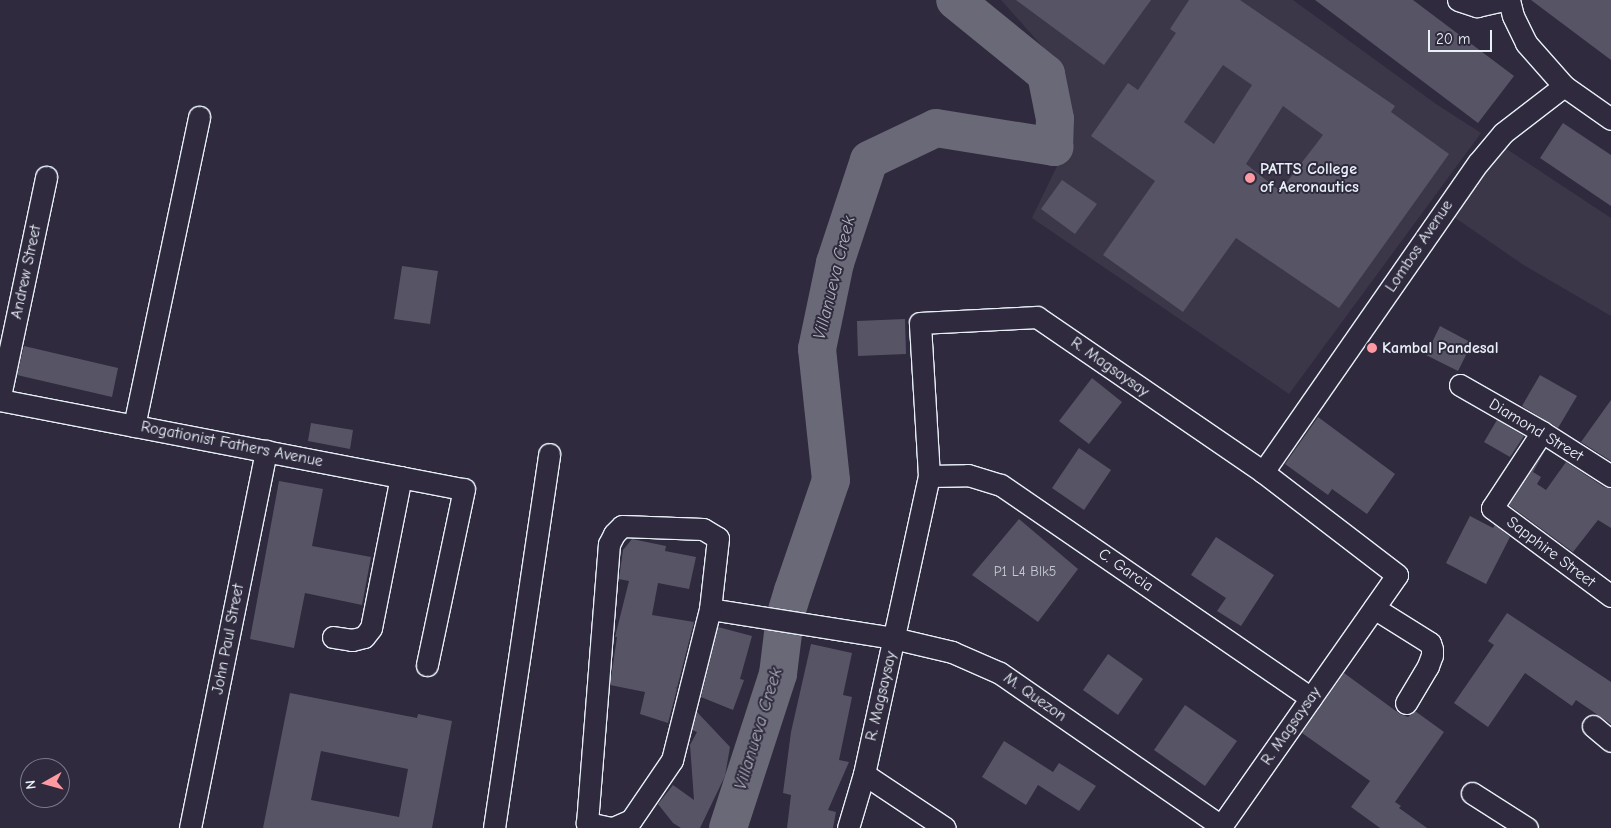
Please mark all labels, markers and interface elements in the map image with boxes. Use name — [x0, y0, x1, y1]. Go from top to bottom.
scale bar — [1431, 20, 1495, 52]
text: 20 m — [1436, 30, 1470, 48]
place label: PATTS College of Aeronautics — [1260, 159, 1359, 197]
marker: PATTS College of Aeronautics — [1244, 172, 1256, 184]
street label: Lombos Avenue — [1381, 196, 1457, 296]
water label: Villanueva Creek — [809, 214, 861, 342]
street label: Andrew Street — [7, 223, 45, 321]
street label: R. Magsaysay — [1067, 333, 1153, 401]
place label: Kambal Pandesal — [1382, 338, 1498, 358]
marker: Kambal Pandesal — [1366, 342, 1378, 354]
street label: Diamond Street — [1485, 394, 1587, 466]
street label: Rogationist Fathers Avenue — [139, 417, 325, 471]
street label: Sapphire Street — [1503, 513, 1599, 591]
street label: C. Garcia — [1095, 544, 1157, 596]
house number: P1 L4 Blk5 — [994, 564, 1056, 580]
street label: John Paul Street — [208, 582, 248, 696]
street label: R. Magsaysay — [861, 649, 901, 743]
water label: Villanueva Creek — [730, 665, 788, 793]
street label: M. Quezon — [1000, 668, 1070, 726]
street label: R. Magsaysay — [1257, 683, 1325, 769]
north arrow — [20, 758, 70, 808]
text: N — [22, 779, 40, 790]

